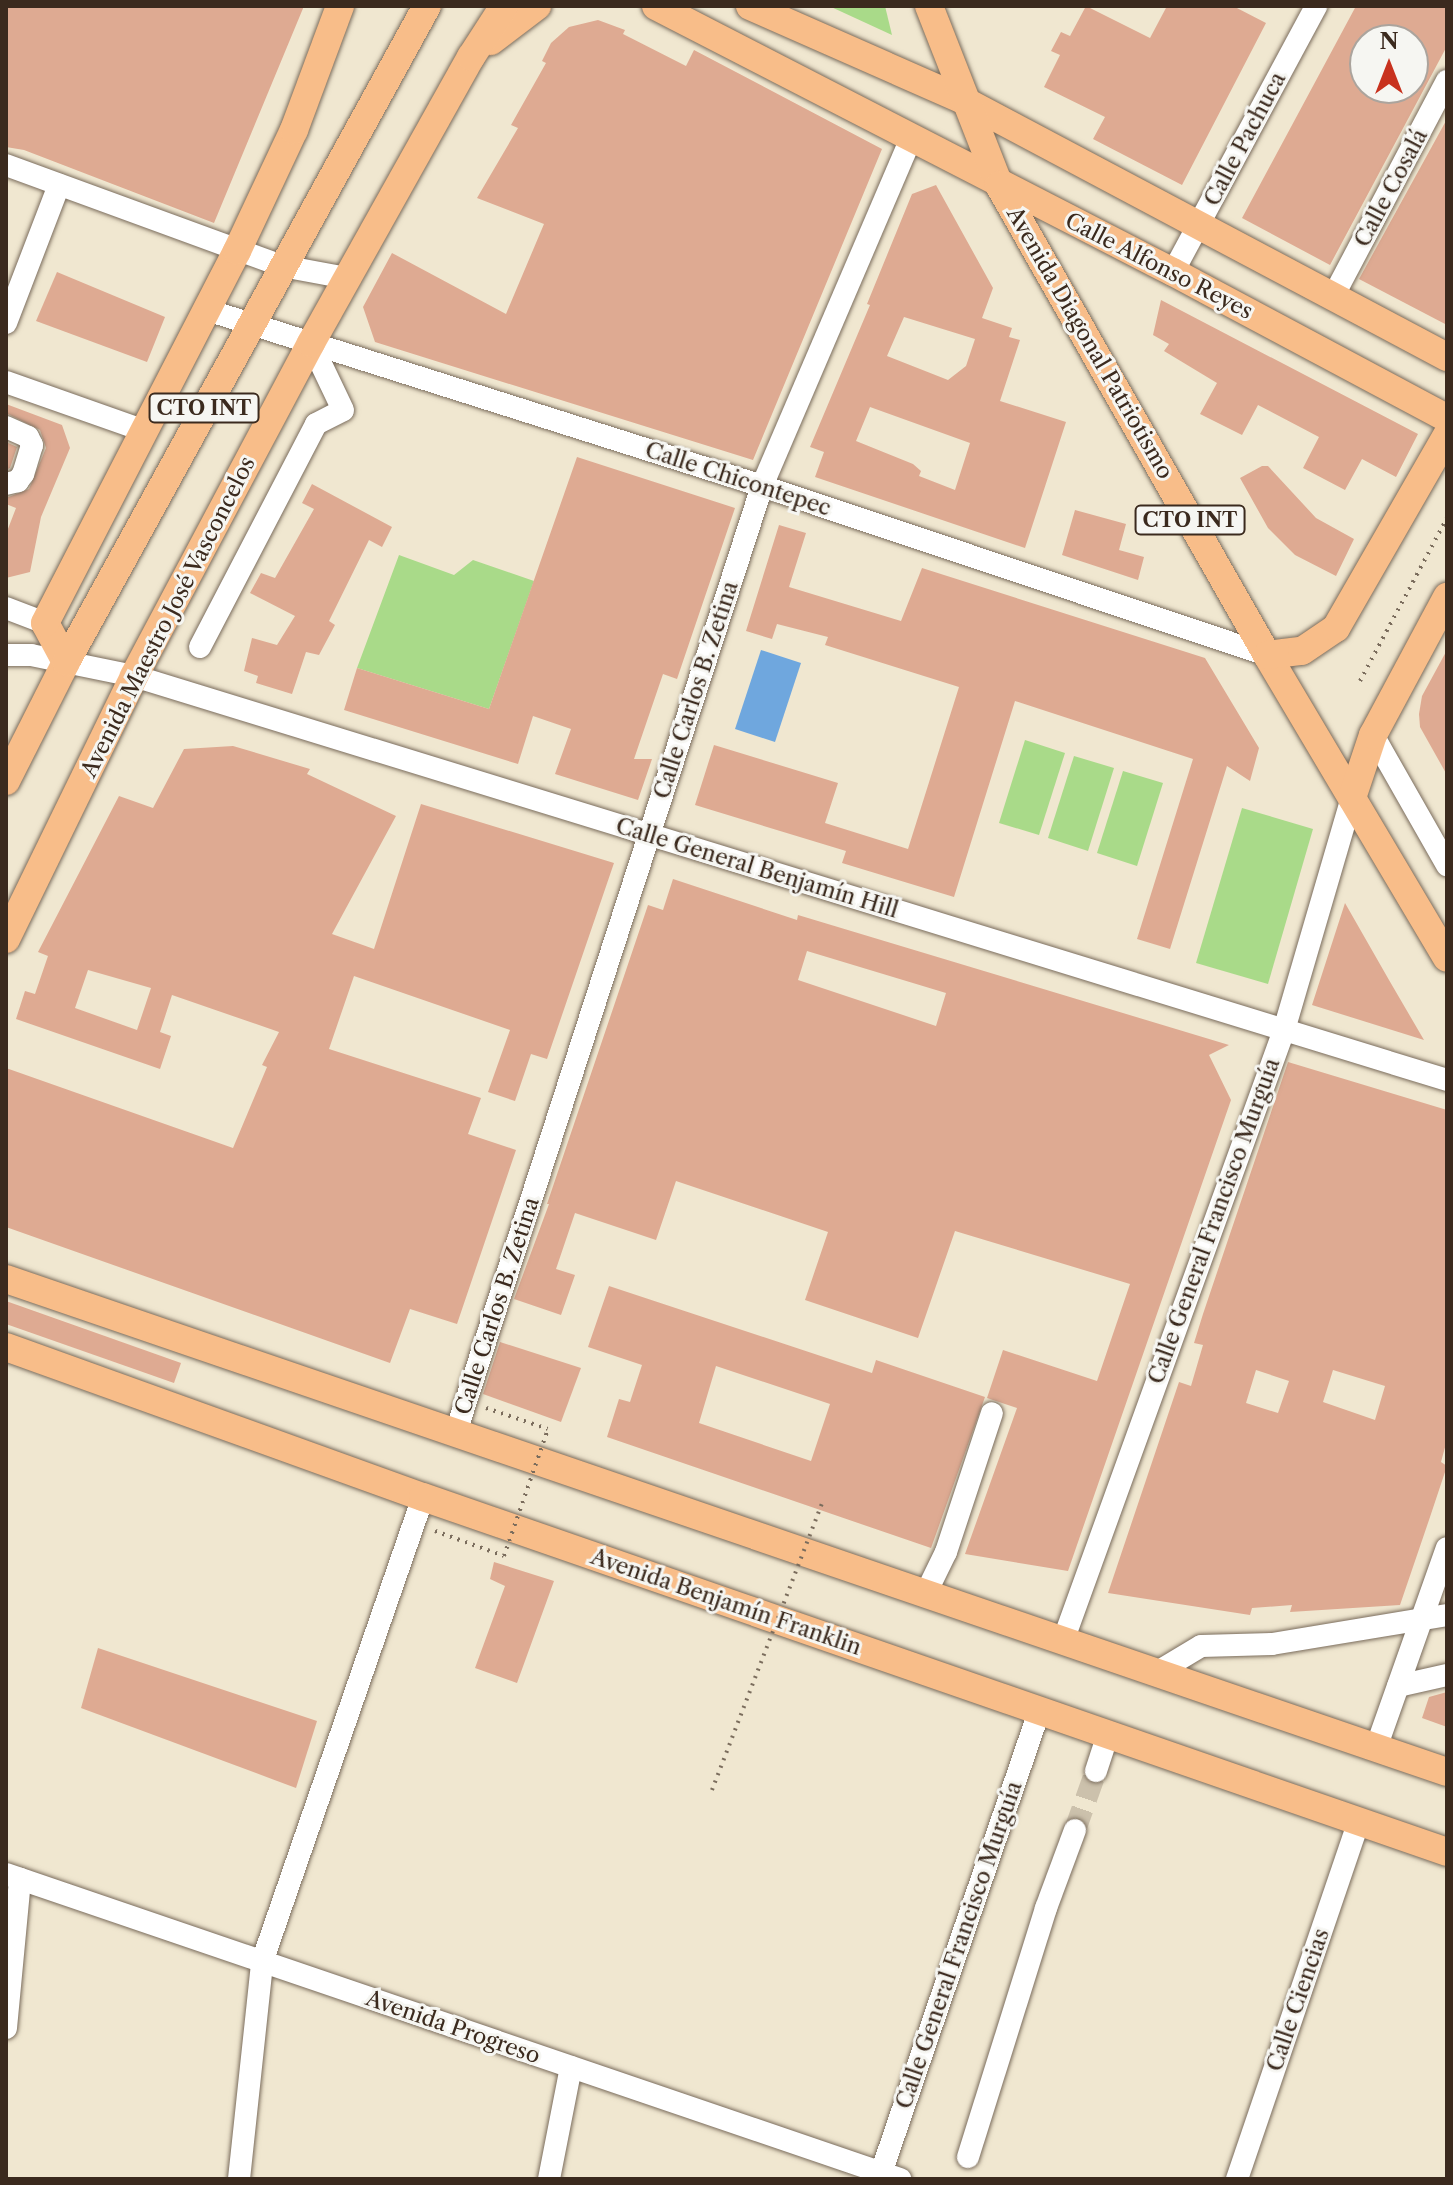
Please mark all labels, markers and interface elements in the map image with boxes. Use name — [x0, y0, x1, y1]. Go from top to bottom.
north arrow — [1349, 24, 1429, 104]
text: N — [1379, 28, 1399, 55]
street label: Calle Pachuca — [1199, 68, 1291, 210]
street label: Calle Cosalá — [1349, 125, 1433, 251]
street label: Avenida Diagonal Patriotismo — [1001, 202, 1179, 484]
street label: Calle Alfonso Reyes — [1060, 207, 1258, 325]
road number: CTO INT — [148, 392, 260, 424]
street label: Calle Chicontepec — [642, 437, 834, 521]
street label: Avenida Maestro José Vasconcelos — [75, 452, 261, 782]
road number: CTO INT — [1134, 504, 1246, 536]
street label: Calle Carlos B. Zetina — [648, 578, 744, 802]
street label: Calle General Benjamín Hill — [613, 812, 901, 924]
street label: Calle General Francisco Murguía — [1143, 1055, 1285, 1387]
street label: Calle Carlos B. Zetina — [449, 1194, 545, 1418]
street label: Avenida Benjamín Franklin — [587, 1543, 865, 1661]
street label: Calle General Francisco Murguía — [890, 1778, 1028, 2112]
street label: Calle Ciencias — [1261, 1925, 1335, 2075]
street label: Avenida Progreso — [362, 1985, 544, 2069]

